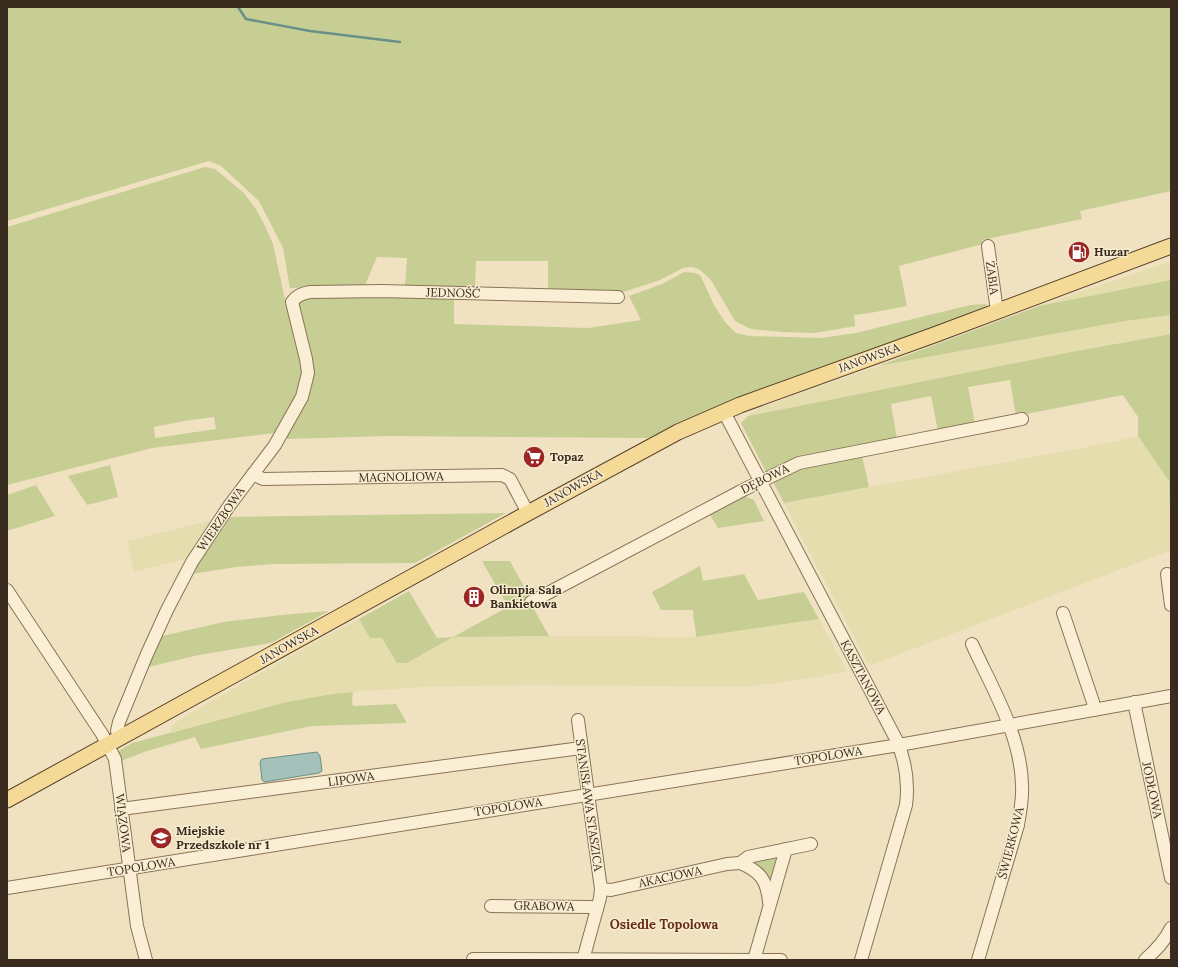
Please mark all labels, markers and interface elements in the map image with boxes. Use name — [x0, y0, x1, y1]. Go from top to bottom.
fuel station icon: Huzar — [1066, 239, 1092, 265]
place label: Huzar — [1094, 244, 1129, 259]
street label: ŻABIA — [983, 260, 1002, 296]
street label: JEDNOŚĆ — [425, 285, 481, 300]
street label: JANOWSKA — [835, 339, 902, 376]
supermarket icon: Topaz — [521, 444, 547, 470]
place label: Topaz — [550, 449, 584, 464]
street label: DĘBOWA — [738, 460, 792, 497]
street label: JANOWSKA — [540, 465, 605, 510]
street label: MAGNOLIOWA — [358, 468, 444, 485]
street label: WIERZBOWA — [194, 483, 248, 554]
place label: Olimpia Sala Bankietowa — [490, 582, 563, 611]
building icon: Olimpia Sala Bankietowa — [461, 584, 487, 610]
street label: JANOWSKA — [256, 622, 321, 667]
street label: KASZTANOWA — [838, 637, 890, 717]
street label: STANISŁAWA STASZICA — [573, 738, 606, 872]
street label: TOPOLOWA — [793, 743, 864, 768]
street label: JODŁOWA — [1139, 759, 1166, 820]
street label: LIPOWA — [327, 768, 375, 789]
street label: WIĄZOWA — [112, 793, 135, 854]
street label: TOPOLOWA — [473, 794, 544, 819]
street label: ŚWIERKOWA — [994, 805, 1027, 881]
place label: Miejskie Przedszkole nr 1 — [176, 823, 270, 852]
school or university icon: Miejskie Przedszkole nr 1 — [148, 825, 174, 851]
street label: TOPOLOWA — [106, 854, 177, 879]
street label: AKACJOWA — [636, 862, 703, 891]
street label: GRABOWA — [514, 897, 575, 914]
district label: Osiedle Topolowa — [610, 916, 719, 933]

